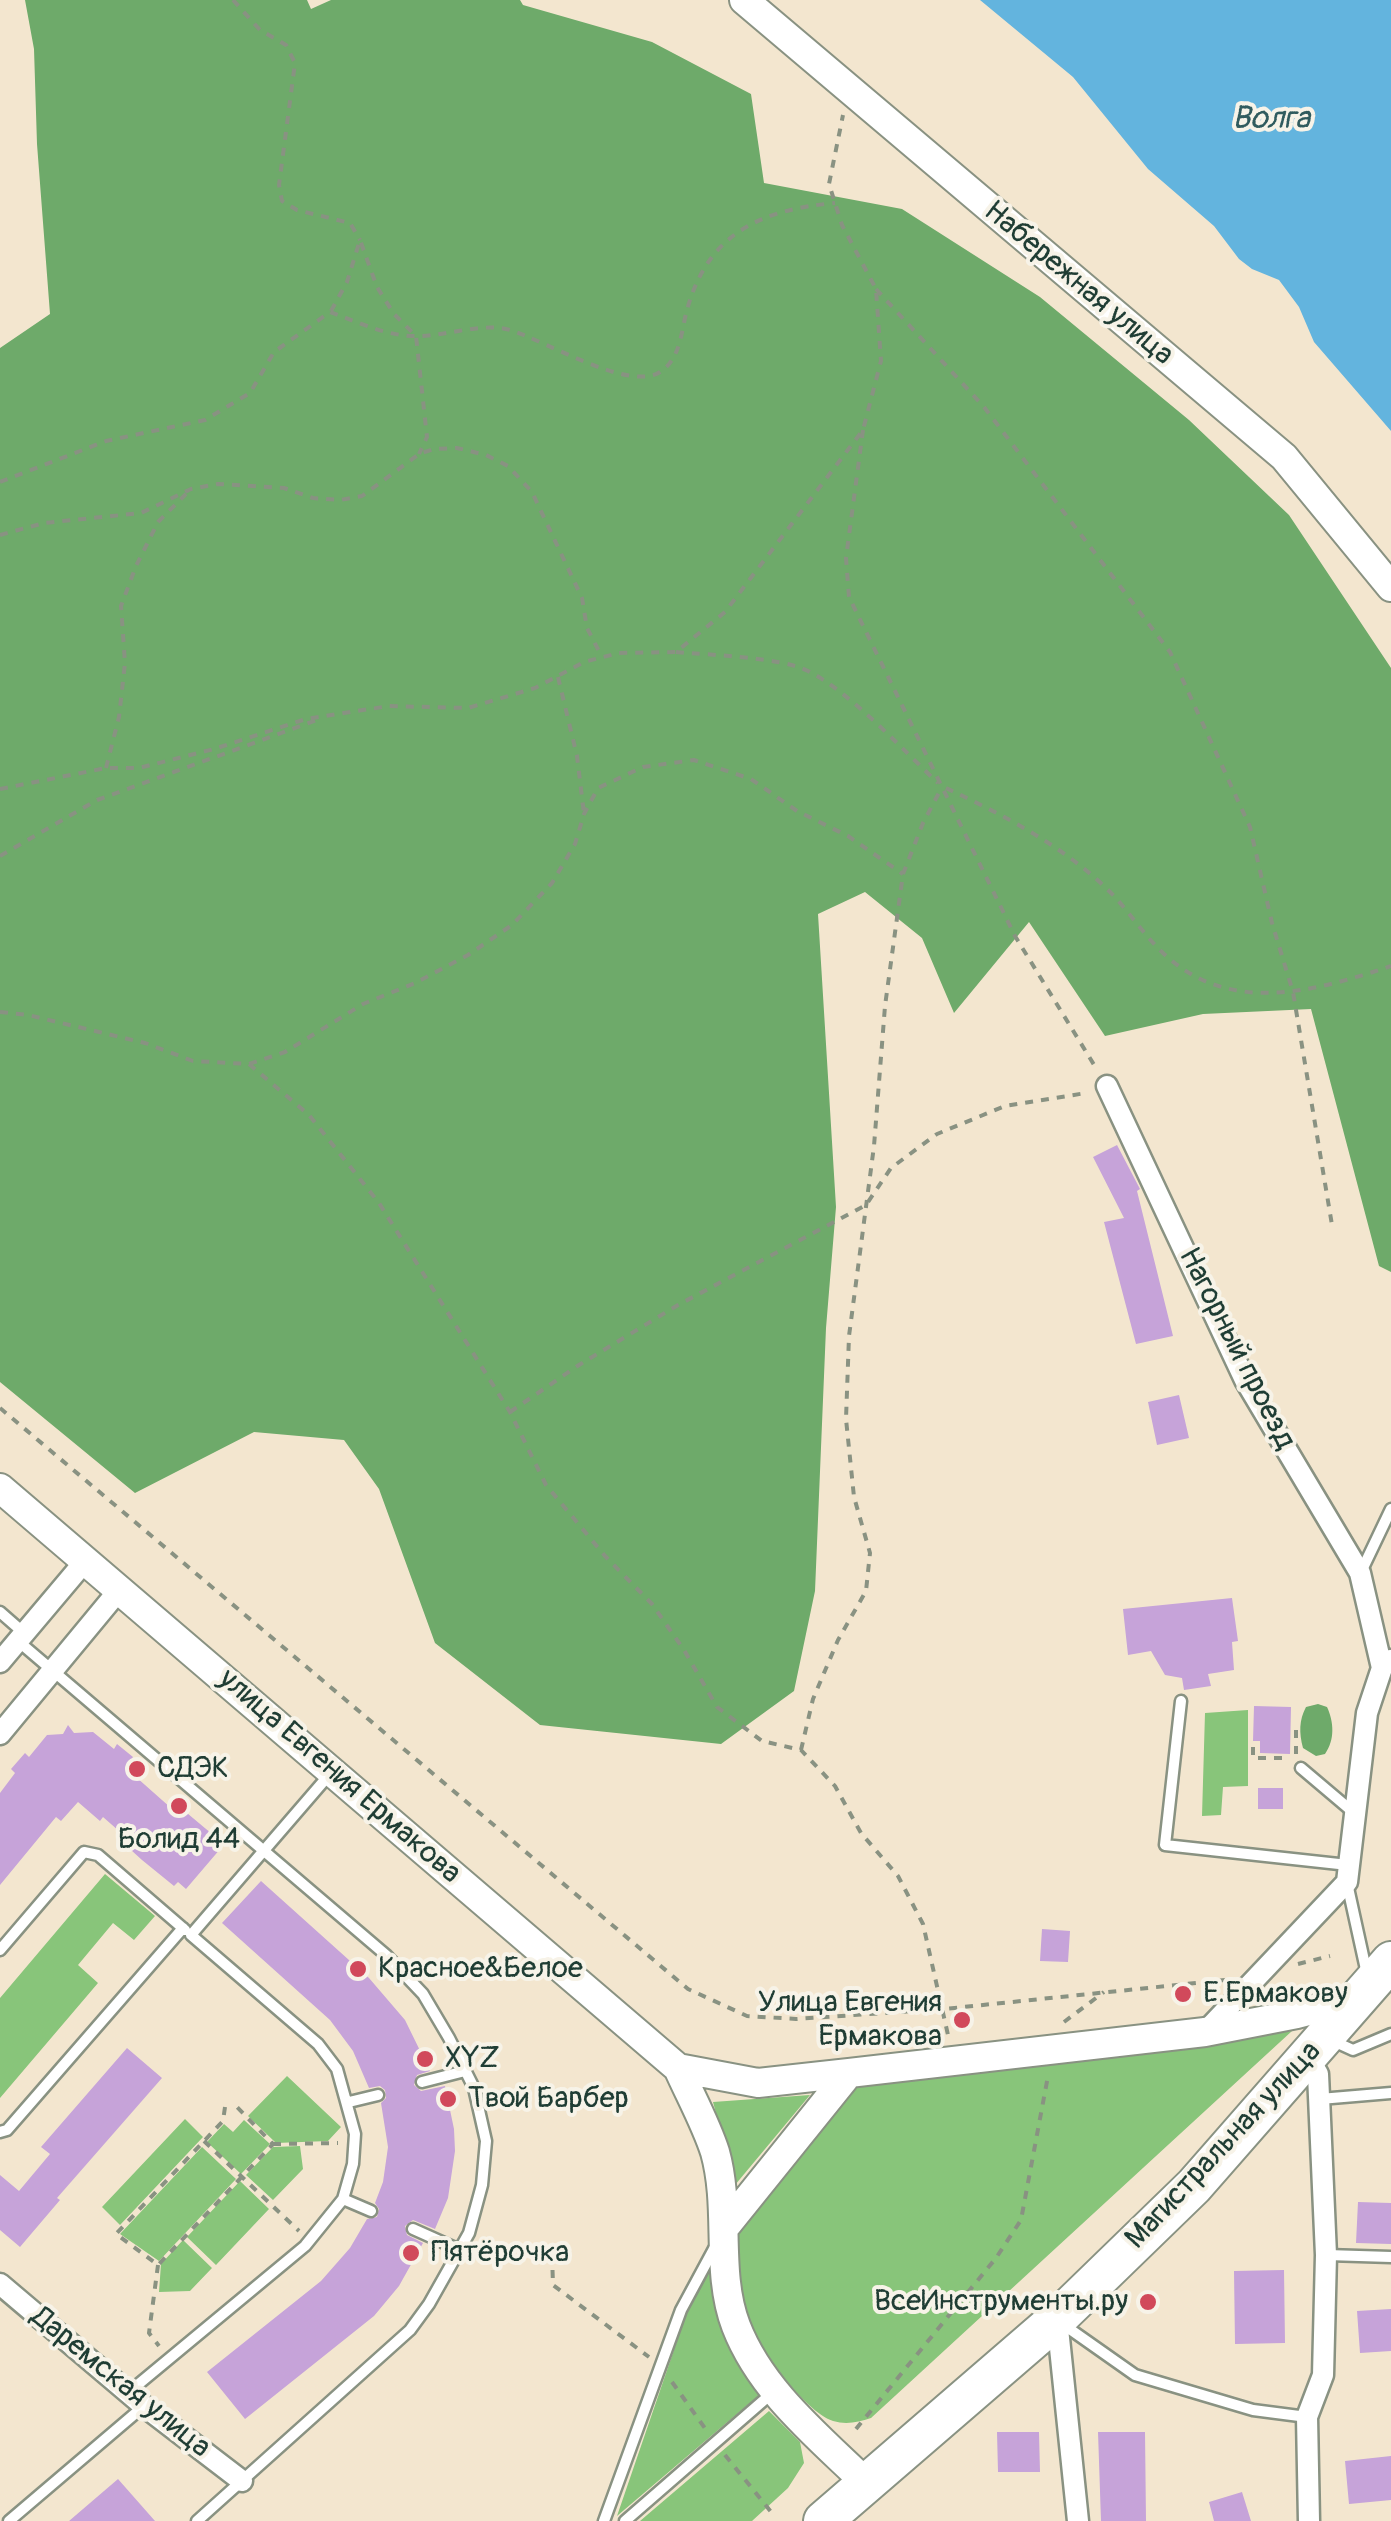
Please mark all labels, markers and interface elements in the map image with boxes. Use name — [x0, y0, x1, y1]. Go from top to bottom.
water label: Волга — [1232, 101, 1310, 139]
street label: Набережная улица — [976, 194, 1180, 374]
street label: Нагорный проезд — [1170, 1242, 1302, 1456]
street label: улица Евгения Ермакова — [210, 1662, 468, 1892]
place label: СДЭК — [157, 1751, 229, 1787]
marker: СДЭК — [126, 1758, 148, 1780]
marker: Болид 44 — [168, 1795, 190, 1817]
place label: Болид 44 — [118, 1822, 240, 1858]
place label: Красное&Белое — [378, 1951, 583, 1987]
marker: Красное&Белое — [347, 1958, 369, 1980]
place label: Е.Ермакову — [1203, 1976, 1348, 2012]
marker: Е.Ермакову — [1172, 1983, 1194, 2005]
place label: Улица Евгения Ермакова — [758, 1985, 942, 2056]
marker: Улица Евгения Ермакова — [951, 2009, 973, 2031]
street label: Магистральная улица — [1119, 2035, 1329, 2257]
place label: XYZ — [445, 2041, 499, 2077]
marker: XYZ — [414, 2048, 436, 2070]
place label: Твой Барбер — [468, 2081, 629, 2117]
marker: Твой Барбер — [437, 2088, 459, 2110]
place label: Пятёрочка — [431, 2235, 569, 2271]
marker: Пятёрочка — [400, 2242, 422, 2264]
place label: ВсеИнструменты.ру — [874, 2284, 1128, 2320]
marker: ВсеИнструменты.ру — [1137, 2291, 1159, 2313]
street label: Даремская улица — [23, 2300, 217, 2466]

